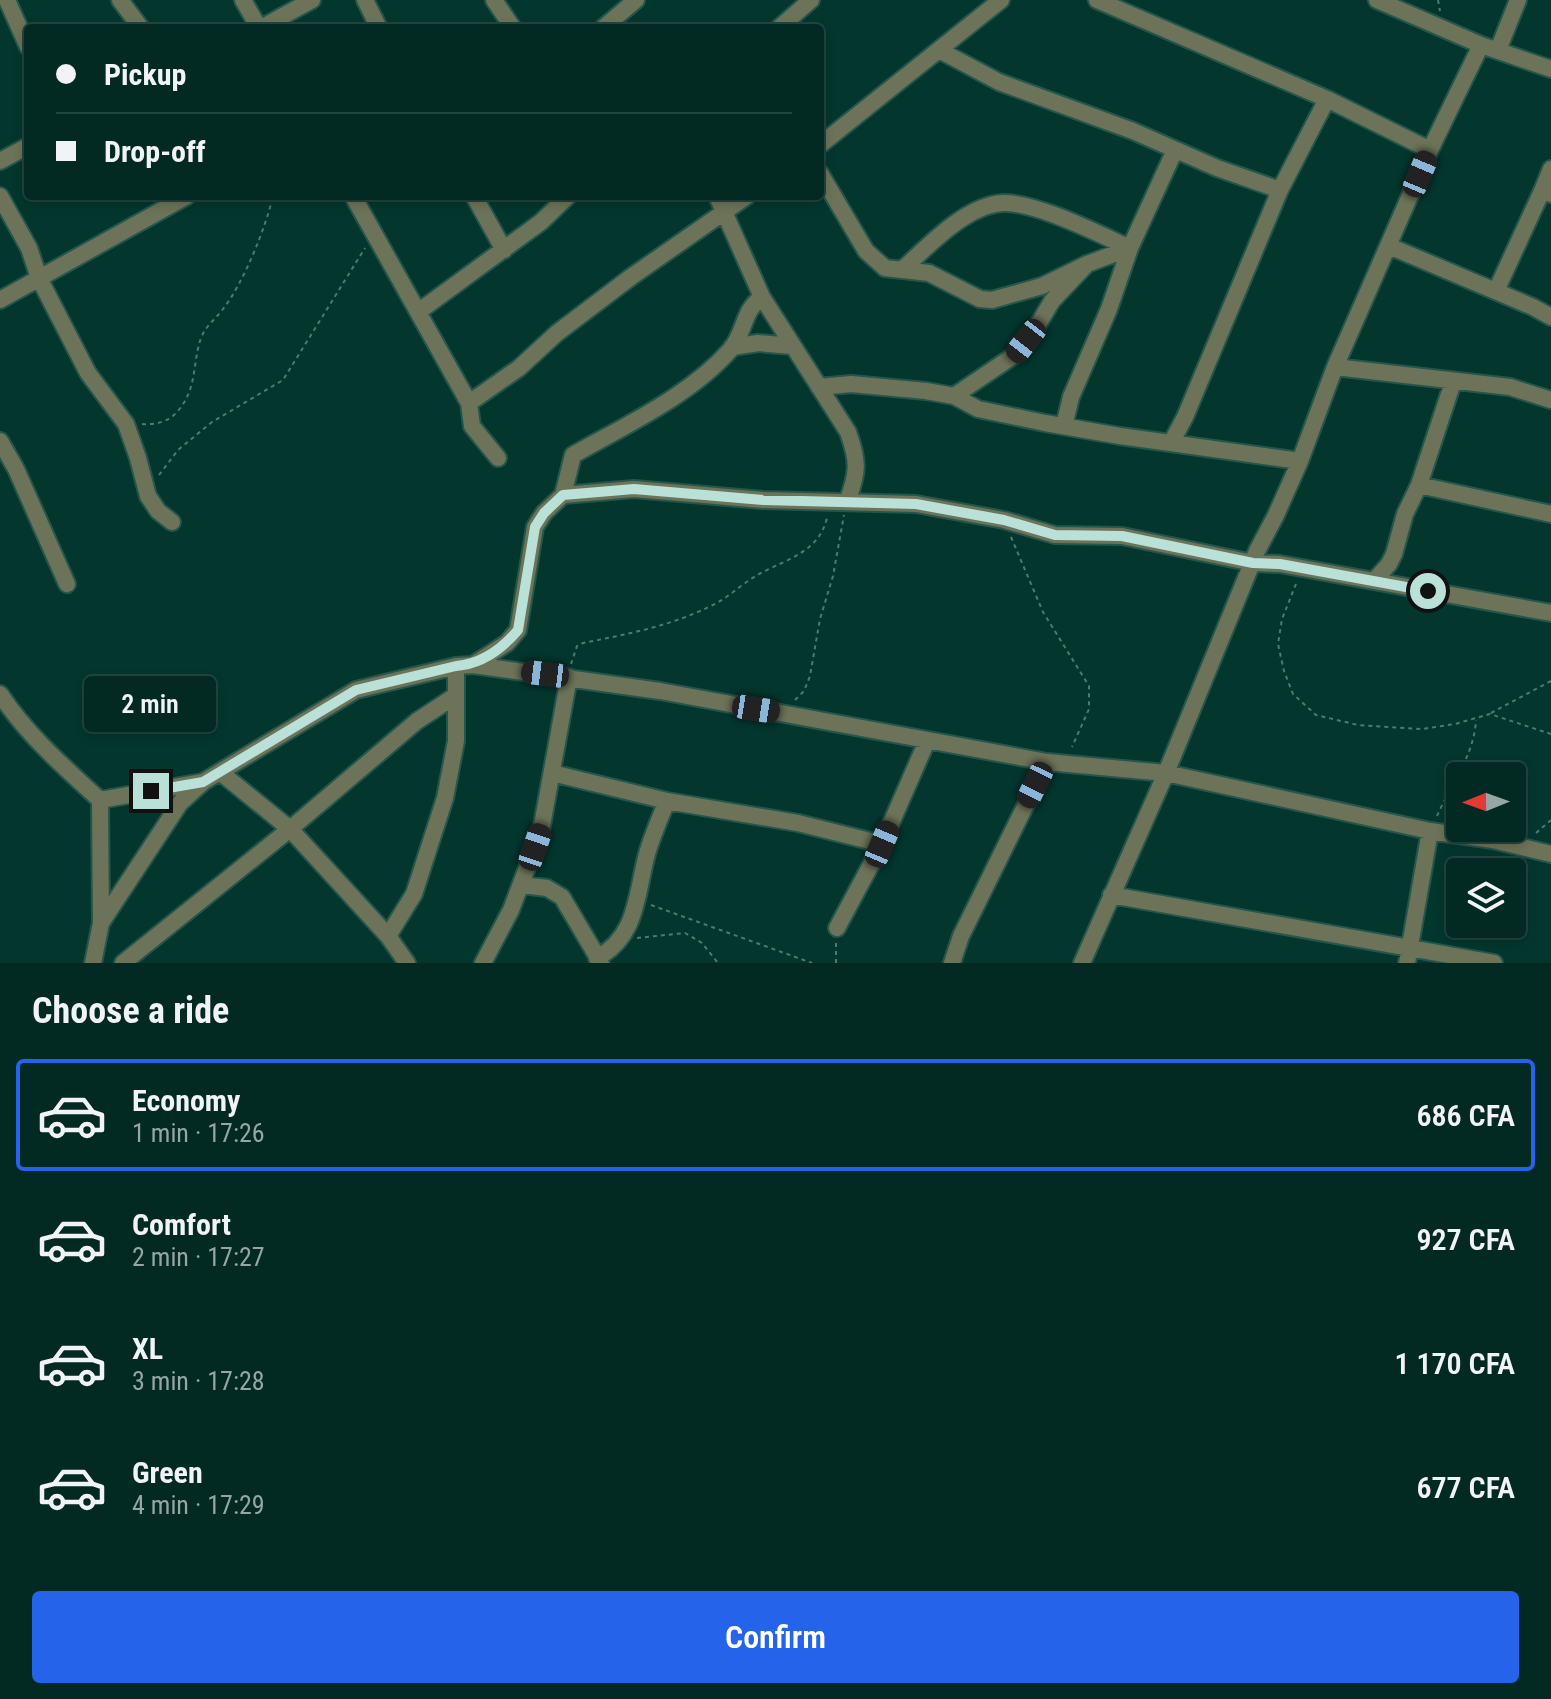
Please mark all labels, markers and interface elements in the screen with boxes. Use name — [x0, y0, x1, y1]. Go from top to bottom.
text: Pickup — [104, 57, 186, 92]
text: Drop-off — [104, 134, 206, 169]
car — [1400, 147, 1440, 201]
car — [1002, 315, 1050, 367]
route start — [1410, 573, 1446, 609]
car — [520, 659, 570, 689]
callout: 2 min — [85, 675, 217, 731]
text: 2 min — [121, 689, 179, 719]
car — [730, 693, 782, 725]
car — [1014, 758, 1056, 812]
north arrow — [1446, 762, 1526, 842]
map controls — [1446, 762, 1526, 938]
route end — [133, 773, 169, 809]
car — [862, 817, 902, 871]
car — [516, 820, 554, 874]
button: layers — [1446, 858, 1526, 938]
text: Choose a ride — [32, 990, 229, 1032]
icon: car — [36, 1079, 108, 1151]
text: Economy — [132, 1083, 240, 1118]
text: 686 CFA — [1416, 1098, 1515, 1133]
text: 1 min · 17:26 — [132, 1118, 265, 1148]
icon: car — [36, 1203, 108, 1275]
text: Comfort — [132, 1207, 231, 1242]
text: 927 CFA — [1416, 1222, 1515, 1257]
text: 2 min · 17:27 — [132, 1242, 265, 1272]
icon: car — [36, 1327, 108, 1399]
text: XL — [132, 1331, 163, 1366]
text: 1 170 CFA — [1394, 1346, 1515, 1381]
text: 3 min · 17:28 — [132, 1366, 265, 1396]
icon: car — [36, 1451, 108, 1523]
text: Green — [132, 1455, 203, 1490]
text: 677 CFA — [1416, 1470, 1515, 1505]
text: 4 min · 17:29 — [132, 1490, 265, 1520]
button: Confirm — [32, 1591, 1519, 1683]

